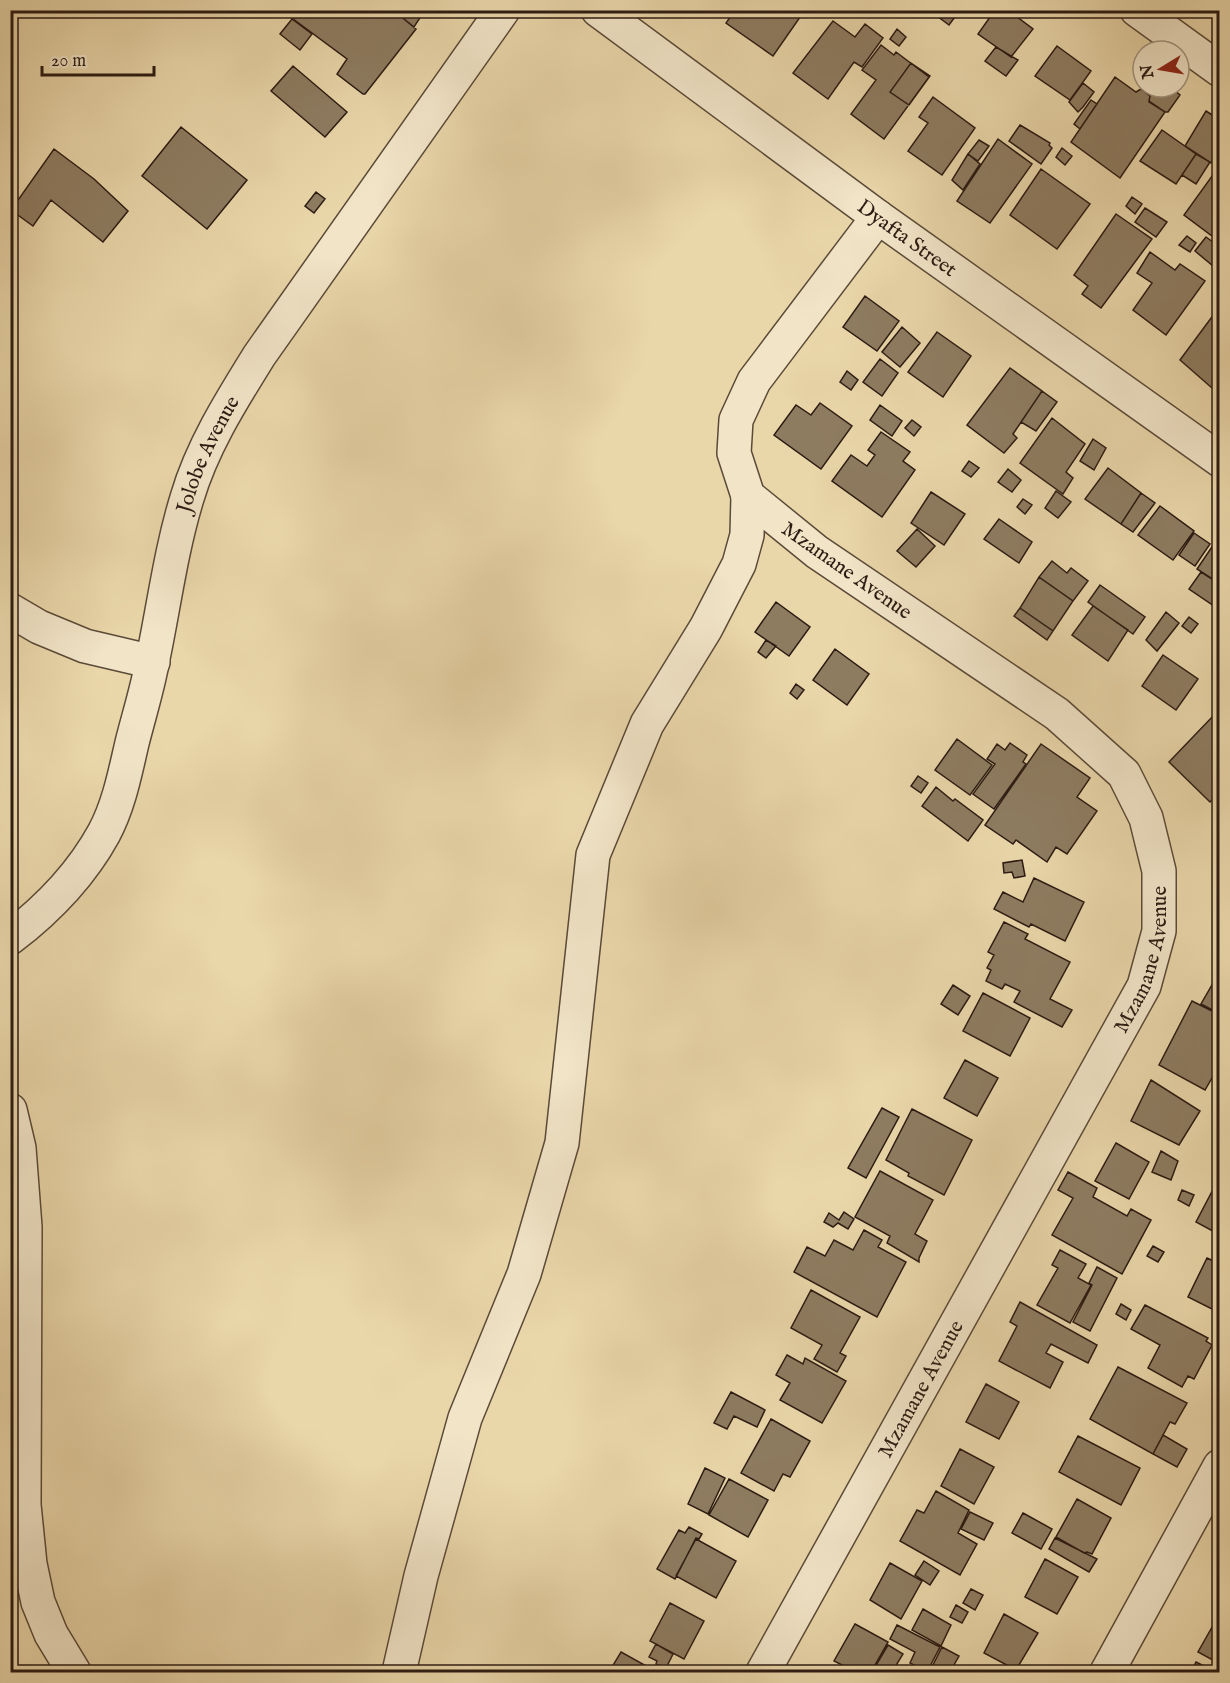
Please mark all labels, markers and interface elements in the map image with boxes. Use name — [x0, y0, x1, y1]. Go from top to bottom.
scale bar — [42, 39, 154, 77]
north arrow — [1131, 39, 1191, 99]
text: 20 m — [51, 50, 86, 73]
text: N — [1137, 63, 1160, 81]
street label: Dyafta Street — [851, 194, 962, 284]
street label: Jolobe Avenue — [171, 391, 247, 518]
street label: Mzamane Avenue — [776, 516, 917, 626]
street label: Mzamane Avenue — [1109, 886, 1175, 1038]
street label: Mzamane Avenue — [873, 1316, 971, 1463]

